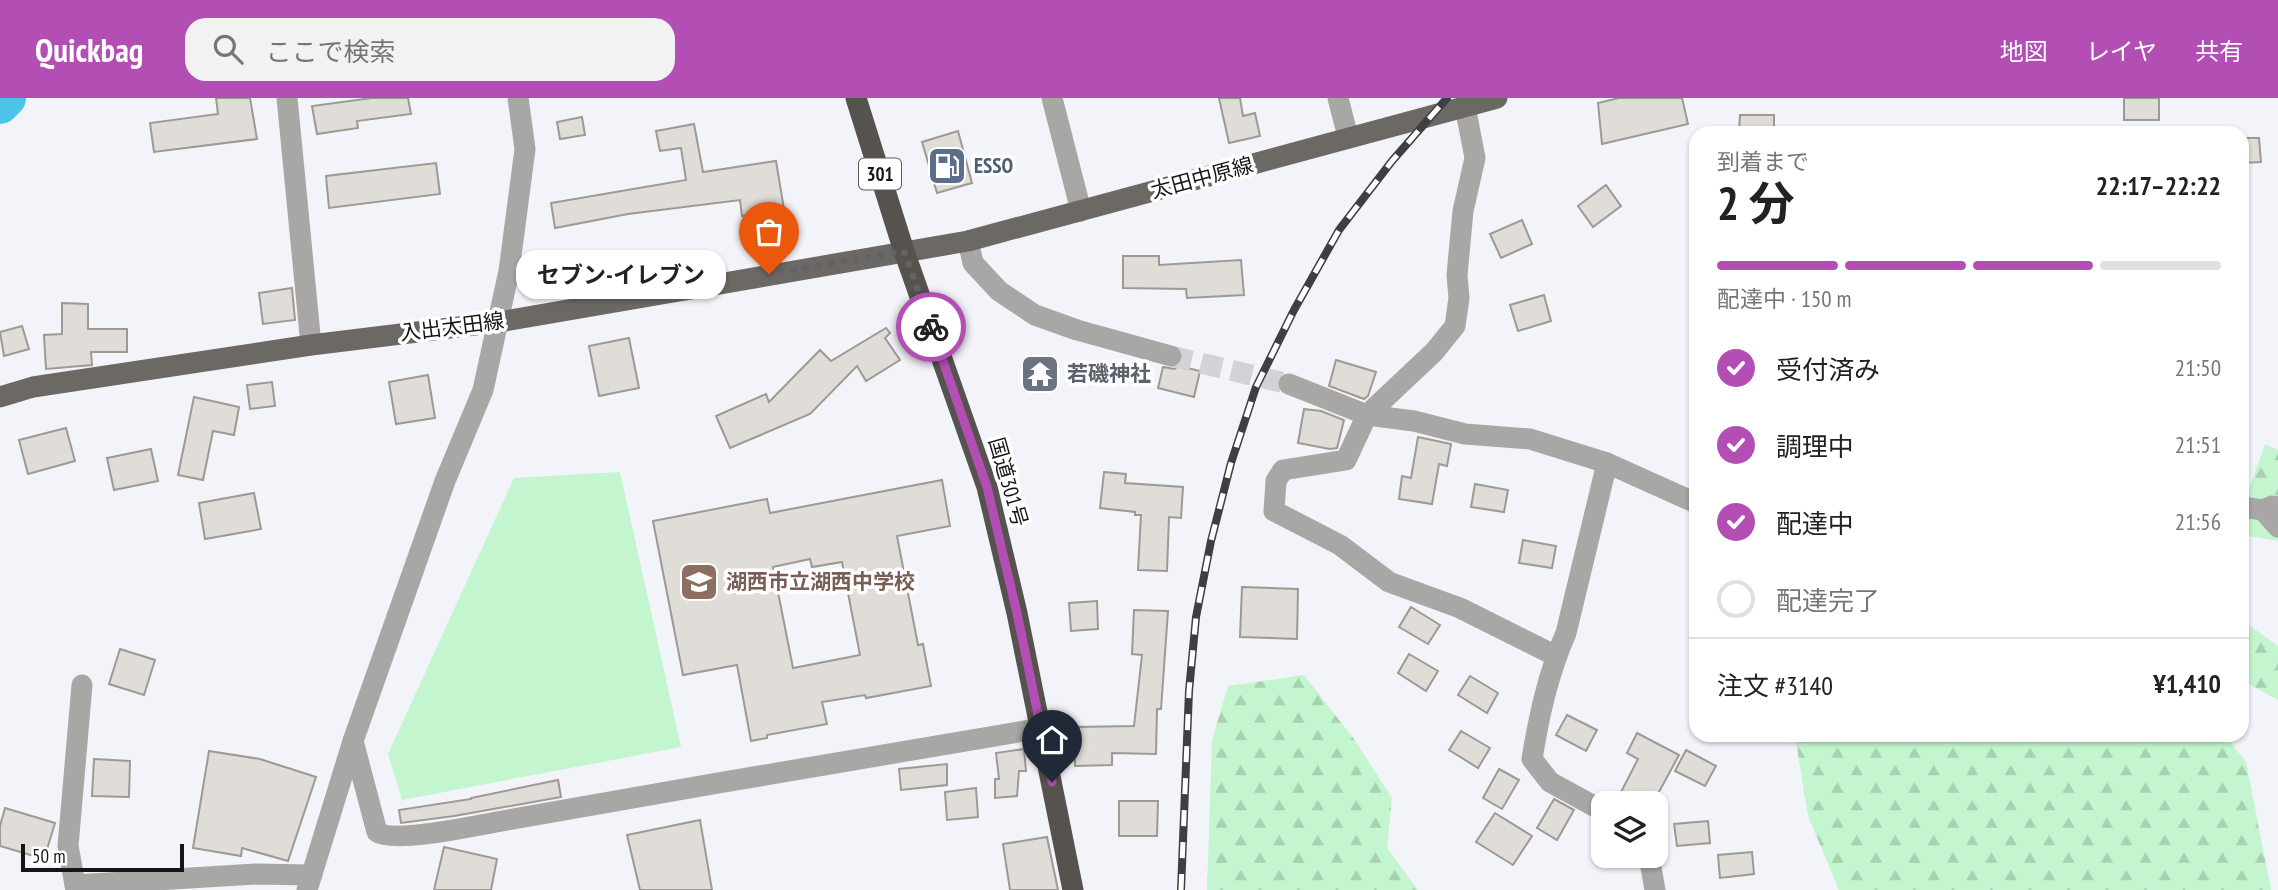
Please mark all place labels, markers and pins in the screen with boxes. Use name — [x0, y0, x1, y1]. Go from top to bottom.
fuel station icon: ESSO — [926, 145, 968, 187]
place label: ESSO — [974, 152, 1013, 179]
pin — [739, 202, 799, 274]
callout: セブン-イレブン — [517, 250, 727, 298]
temple icon: 若磯神社 — [1019, 353, 1061, 395]
place label: 若磯神社 — [1067, 360, 1151, 387]
school or university icon: 湖西市立湖西中学校 — [678, 561, 720, 603]
place label: 湖西市立湖西中学校 — [726, 568, 915, 595]
pin — [1022, 710, 1082, 782]

